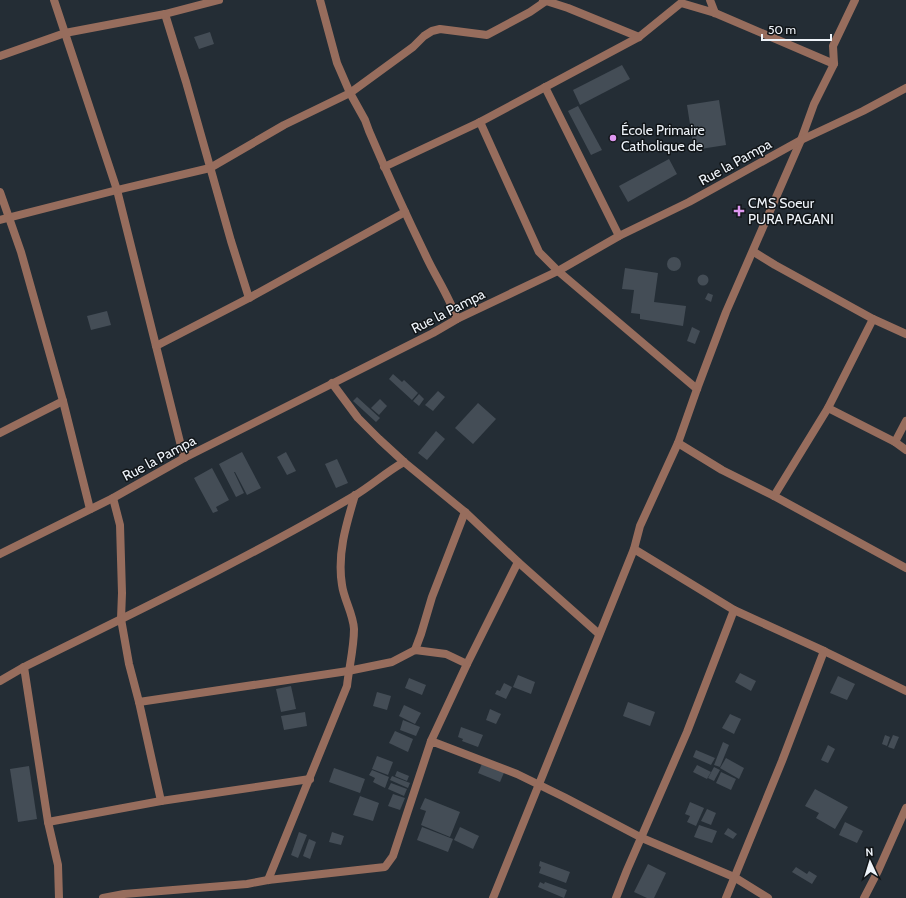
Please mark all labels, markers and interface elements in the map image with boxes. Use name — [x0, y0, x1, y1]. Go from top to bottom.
scale bar — [762, 16, 831, 42]
text: 50 m — [768, 22, 796, 37]
place label: École Primaire Catholique de — [621, 121, 705, 155]
marker: École Primaire Catholique de — [608, 133, 618, 143]
street label: Rue la Pampa — [695, 134, 775, 189]
place label: CMS Soeur PURA PAGANI — [748, 194, 834, 228]
marker: CMS Soeur PURA PAGANI — [733, 205, 745, 217]
street label: Rue la Pampa — [408, 285, 488, 337]
street label: Rue la Pampa — [119, 431, 199, 485]
north arrow — [850, 842, 890, 882]
text: N — [865, 845, 874, 859]

